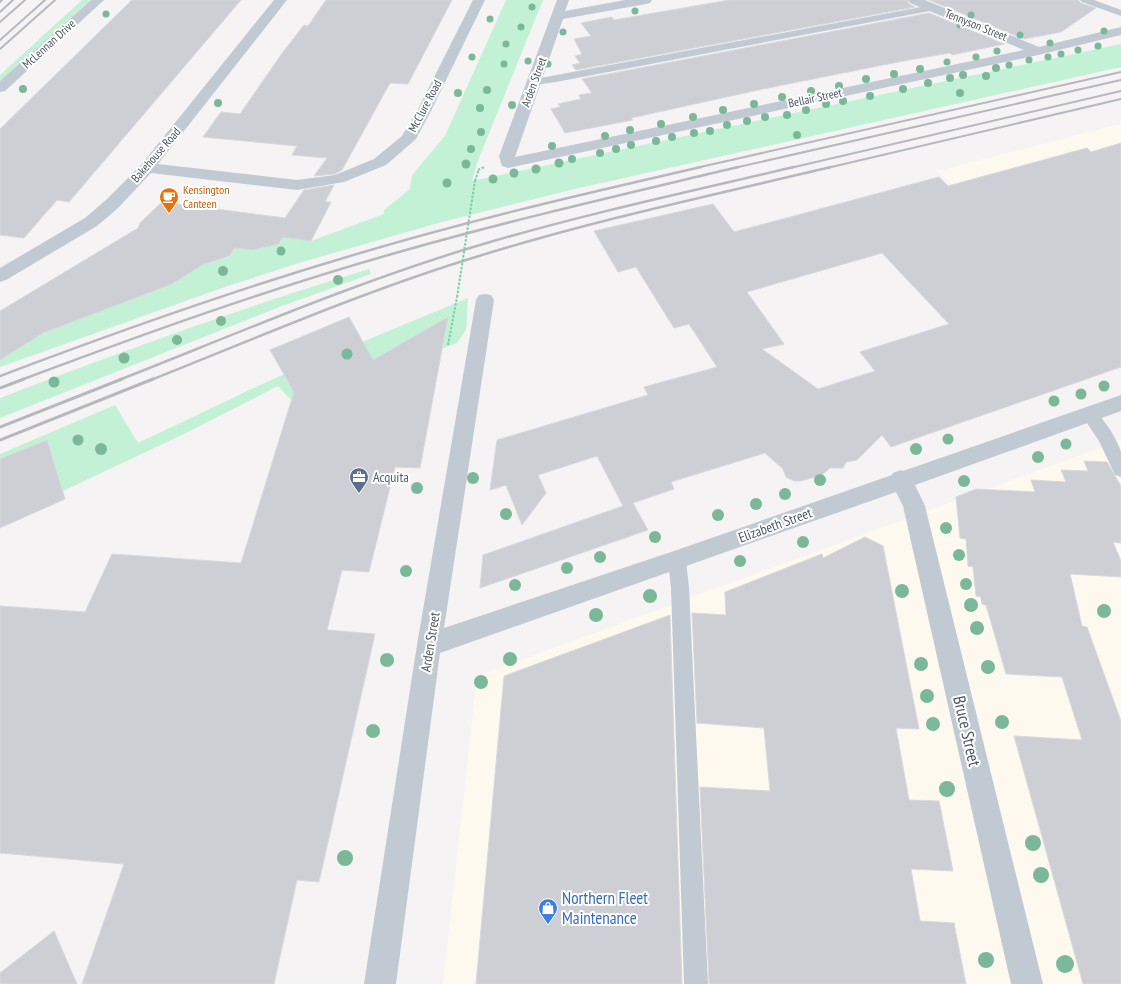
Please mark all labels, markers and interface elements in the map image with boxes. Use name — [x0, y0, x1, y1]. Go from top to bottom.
street label: Tennyson Street — [943, 5, 1010, 44]
street label: McLennan Drive — [19, 16, 78, 71]
street label: Arden Street — [518, 54, 550, 109]
street label: McClure Road — [405, 77, 444, 134]
street label: Bellair Street — [787, 84, 844, 110]
street label: Bakehouse Road — [128, 124, 183, 185]
place label: Kensington Canteen — [183, 182, 229, 211]
cafe icon: Kensington Canteen — [158, 186, 180, 214]
office icon: Acquita — [348, 466, 370, 494]
place label: Acquita — [373, 468, 409, 486]
street label: Elizabeth Street — [736, 503, 814, 547]
street label: Arden Street — [416, 611, 444, 673]
street label: Bruce Street — [948, 694, 986, 769]
place label: Northern Fleet Maintenance — [562, 887, 648, 929]
shop icon: Northern Fleet Maintenance — [537, 897, 559, 925]

